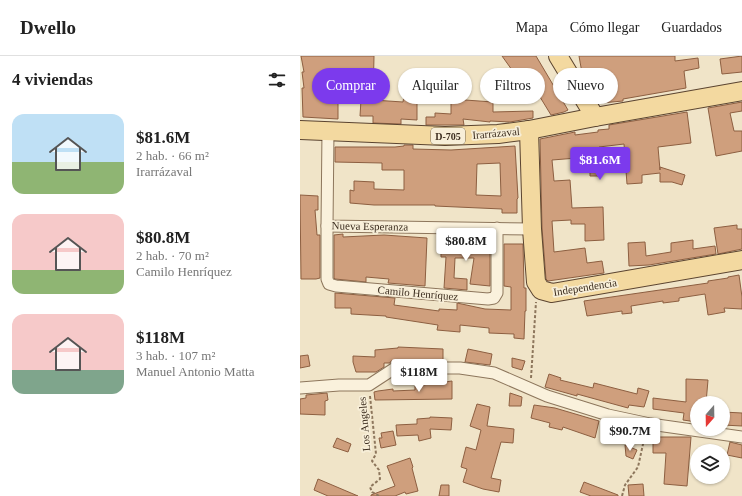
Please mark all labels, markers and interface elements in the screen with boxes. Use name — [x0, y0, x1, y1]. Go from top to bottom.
text: Dwello — [20, 17, 76, 38]
text: Mapa — [516, 20, 548, 35]
text: Cómo llegar — [570, 20, 639, 35]
text: Guardados — [661, 20, 722, 35]
chip: Comprar — [312, 68, 390, 104]
chip: Alquilar — [398, 68, 472, 104]
chip: Filtros — [480, 68, 545, 104]
chip: Nuevo — [553, 68, 618, 104]
icon: filters — [266, 69, 288, 91]
text: 4 viviendas — [12, 70, 93, 89]
street label: Irarrázaval — [472, 125, 520, 141]
text: $81.6M — [136, 128, 190, 147]
road number: D-705 — [431, 128, 465, 144]
icon: home — [44, 130, 92, 178]
pin: $81.6M — [567, 147, 633, 181]
text: 2 hab. · 66 m² — [136, 148, 209, 163]
text: $81.6M — [579, 152, 621, 167]
text: Irarrázaval — [136, 164, 192, 179]
street label: Nueva Esperanza — [332, 219, 409, 233]
text: $80.8M — [136, 228, 190, 247]
pin: $80.8M — [433, 228, 499, 262]
icon: home — [44, 230, 92, 278]
text: $80.8M — [445, 233, 487, 248]
text: 2 hab. · 70 m² — [136, 248, 209, 263]
text: Camilo Henríquez — [136, 264, 232, 279]
street label: Independencia — [552, 276, 618, 298]
street label: Camilo Henríquez — [377, 283, 459, 303]
text: $118M — [136, 328, 185, 347]
icon: home — [44, 330, 92, 378]
text: 3 hab. · 107 m² — [136, 348, 215, 363]
pin: $118M — [391, 359, 447, 393]
text: Manuel Antonio Matta — [136, 364, 254, 379]
text: $118M — [400, 364, 438, 379]
street label: Los Angeles — [356, 396, 372, 452]
north arrow — [690, 396, 730, 436]
map controls — [690, 396, 730, 484]
pin: $90.7M — [597, 418, 663, 452]
text: $90.7M — [609, 423, 651, 438]
button: layers — [690, 444, 730, 484]

